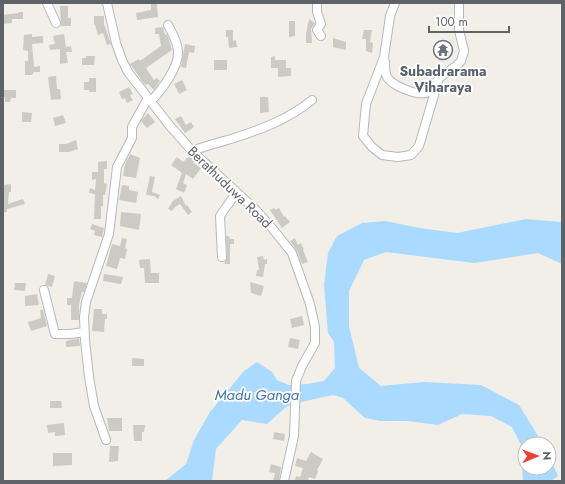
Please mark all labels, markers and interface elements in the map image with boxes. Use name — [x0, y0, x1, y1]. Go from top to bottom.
scale bar — [429, 8, 509, 34]
text: 100 m — [435, 13, 468, 31]
temple icon: Subadrarama Viharaya — [432, 39, 454, 61]
place label: Subadrarama Viharaya — [399, 61, 487, 97]
street label: Berathuduwa Road — [183, 141, 277, 233]
water label: Madu Ganga — [215, 384, 300, 406]
north arrow — [517, 436, 557, 476]
text: N — [539, 451, 555, 460]

